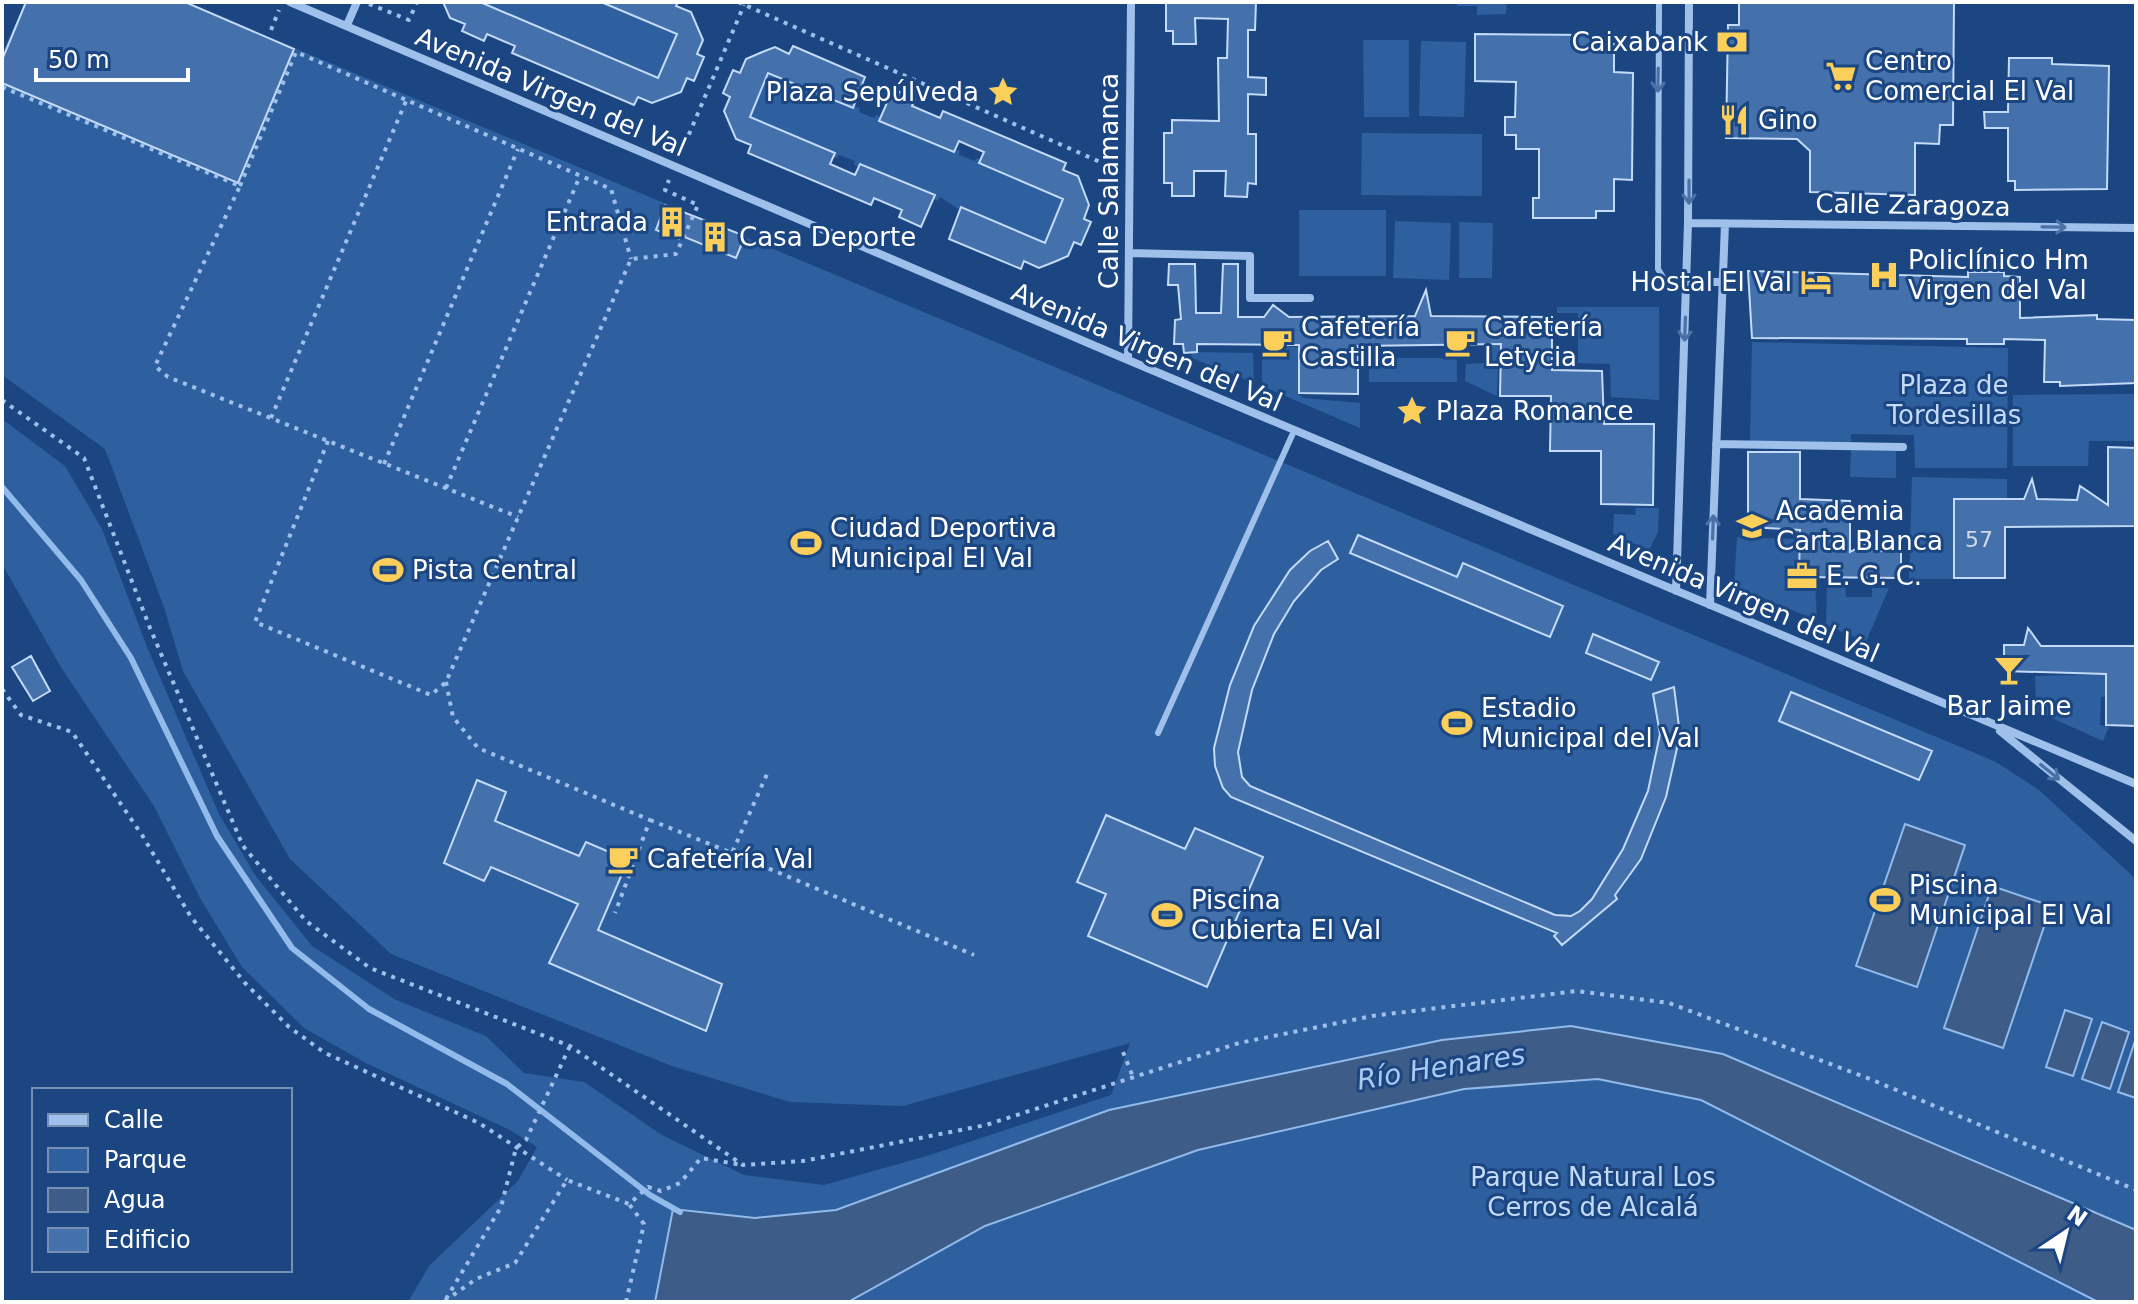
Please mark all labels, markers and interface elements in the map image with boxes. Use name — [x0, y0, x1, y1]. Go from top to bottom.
street label: Avenida Virgen del Val — [411, 21, 691, 163]
bank icon: Caixabank — [1715, 25, 1749, 59]
place label: Caixabank — [1571, 27, 1708, 57]
scale bar — [36, 32, 188, 82]
text: 50 m — [48, 46, 110, 74]
place label: Centro Comercial El Val — [1865, 46, 2074, 106]
supermarket icon: Centro Comercial El Val — [1824, 59, 1858, 93]
one-way arrow — [1651, 66, 1666, 93]
street label: Calle Salamanca — [1094, 73, 1124, 289]
place icon: Plaza Sepúlveda — [986, 75, 1020, 109]
place label: Plaza Sepúlveda — [766, 77, 979, 107]
restaurant icon: Gino — [1717, 103, 1751, 137]
place label: Gino — [1758, 105, 1818, 135]
one-way arrow — [1681, 178, 1697, 205]
street label: Calle Zaragoza — [1815, 188, 2011, 222]
building icon: Entrada — [655, 205, 689, 239]
place label: Entrada — [546, 207, 648, 237]
one-way arrow — [2040, 219, 2067, 235]
building icon: Casa Deporte — [698, 220, 732, 254]
place label: Casa Deporte — [739, 222, 916, 252]
place label: Policlínico Hm Virgen del Val — [1908, 245, 2089, 305]
hospital icon: Policlínico Hm Virgen del Val — [1867, 258, 1901, 292]
hotel icon: Hostal El Val — [1799, 265, 1833, 299]
place label: Hostal El Val — [1631, 267, 1792, 297]
street label: Avenida Virgen del Val — [1007, 276, 1287, 418]
place label: Cafetería Castilla — [1301, 312, 1420, 372]
place label: Cafetería Letycia — [1484, 312, 1603, 372]
one-way arrow — [1677, 315, 1693, 342]
cafe icon: Cafetería Castilla — [1260, 325, 1294, 359]
cafe icon: Cafetería Letycia — [1443, 325, 1477, 359]
park label: Plaza de Tordesillas — [1886, 370, 2021, 430]
place icon: Plaza Romance — [1395, 394, 1429, 428]
place label: Plaza Romance — [1436, 396, 1634, 426]
place label: Academia Carta Blanca — [1776, 496, 1943, 556]
school or university icon: Academia Carta Blanca — [1735, 509, 1769, 543]
place label: Ciudad Deportiva Municipal El Val — [830, 513, 1057, 573]
one-way arrow — [1705, 514, 1720, 541]
sports icon: Ciudad Deportiva Municipal El Val — [789, 526, 823, 560]
street label: Avenida Virgen del Val — [1604, 527, 1884, 669]
house number: 57 — [1965, 527, 1993, 552]
sports icon: Pista Central — [371, 553, 405, 587]
place label: Pista Central — [412, 555, 577, 585]
office icon: E. G. C. — [1785, 559, 1819, 593]
place label: E. G. C. — [1826, 561, 1922, 591]
bar icon: Bar Jaime — [1992, 653, 2026, 687]
place label: Bar Jaime — [1947, 691, 2071, 721]
place label: Estadio Municipal del Val — [1481, 693, 1700, 753]
sports icon: Estadio Municipal del Val — [1440, 706, 1474, 740]
one-way arrow — [2040, 763, 2060, 781]
cafe icon: Cafetería Val — [606, 842, 640, 876]
place label: Cafetería Val — [647, 844, 813, 874]
place label: Piscina Municipal El Val — [1909, 870, 2112, 930]
sports icon: Piscina Municipal El Val — [1868, 883, 1902, 917]
place label: Piscina Cubierta El Val — [1191, 885, 1381, 945]
sports icon: Piscina Cubierta El Val — [1150, 898, 1184, 932]
water label: Río Henares — [1355, 1037, 1527, 1097]
legend — [32, 1088, 292, 1272]
text: Calle — [104, 1106, 164, 1134]
text: Parque — [104, 1146, 187, 1174]
park label: Parque Natural Los Cerros de Alcalá — [1470, 1162, 1716, 1222]
text: Agua — [104, 1186, 166, 1214]
north arrow — [2026, 1192, 2106, 1272]
text: N — [2062, 1201, 2092, 1232]
text: Edificio — [104, 1226, 191, 1254]

